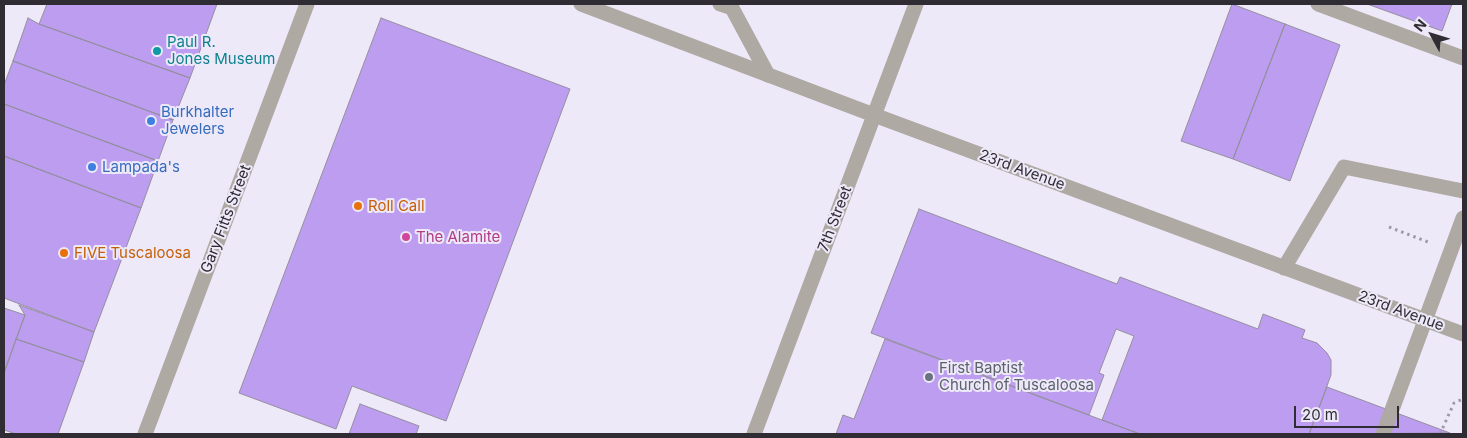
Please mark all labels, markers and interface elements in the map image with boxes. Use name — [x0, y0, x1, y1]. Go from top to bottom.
north arrow — [1407, 10, 1457, 60]
text: N — [1410, 16, 1430, 35]
place label: Paul R. Jones Museum — [167, 33, 275, 68]
marker: Paul R. Jones Museum — [151, 45, 163, 57]
place label: Burkhalter Jewelers — [161, 103, 234, 138]
marker: Burkhalter Jewelers — [145, 115, 157, 127]
street label: 23rd Avenue — [977, 146, 1067, 194]
place label: Lampada's — [102, 158, 180, 176]
marker: Lampada's — [86, 161, 98, 173]
street label: Gary Fitts Street — [197, 162, 255, 276]
street label: 7th Street — [814, 184, 856, 254]
place label: Roll Call — [368, 197, 425, 215]
marker: Roll Call — [352, 200, 364, 212]
place label: The Alamite — [416, 228, 500, 246]
marker: The Alamite — [400, 231, 412, 243]
place label: FIVE Tuscaloosa — [74, 244, 191, 262]
marker: FIVE Tuscaloosa — [58, 247, 70, 259]
street label: 23rd Avenue — [1356, 287, 1446, 335]
place label: First Baptist Church of Tuscaloosa — [939, 359, 1094, 394]
marker: First Baptist Church of Tuscaloosa — [923, 371, 935, 383]
scale bar — [1297, 396, 1402, 428]
text: 20 m — [1302, 405, 1338, 424]

